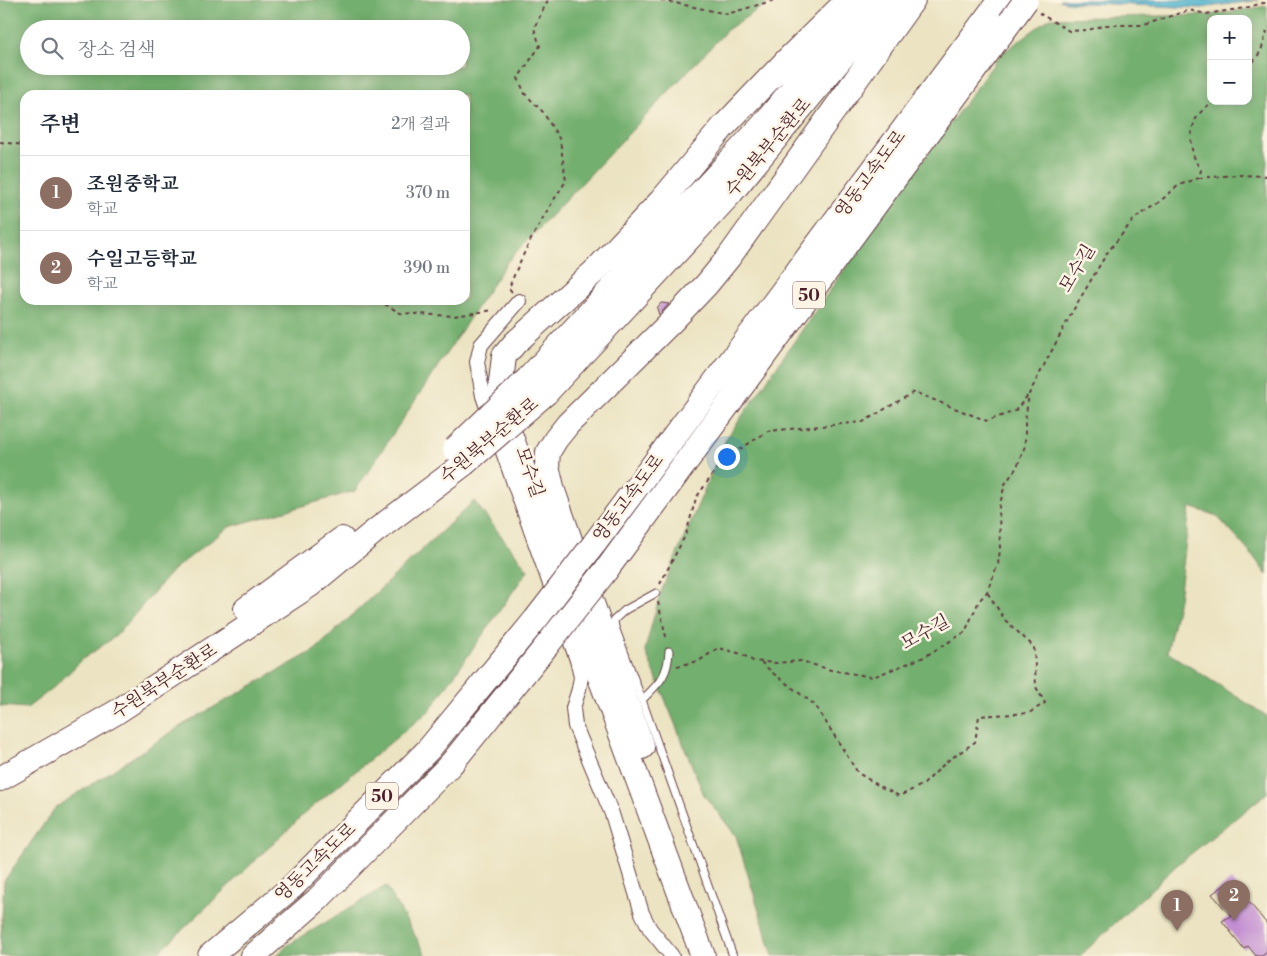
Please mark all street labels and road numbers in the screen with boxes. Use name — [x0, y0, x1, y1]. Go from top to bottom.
street label: 수원북부순환로 — [720, 93, 816, 201]
street label: 영동고속도로 — [830, 126, 911, 223]
street label: 모수길 — [1054, 240, 1101, 297]
road number: 50 — [793, 282, 825, 308]
street label: 수원북부순환로 — [435, 392, 543, 488]
street label: 모수길 — [510, 444, 549, 501]
street label: 영동고속도로 — [588, 450, 669, 547]
street label: 모수길 — [897, 610, 954, 655]
street label: 수원북부순환로 — [107, 639, 222, 724]
road number: 50 — [366, 782, 398, 809]
street label: 영동고속도로 — [270, 818, 361, 907]

